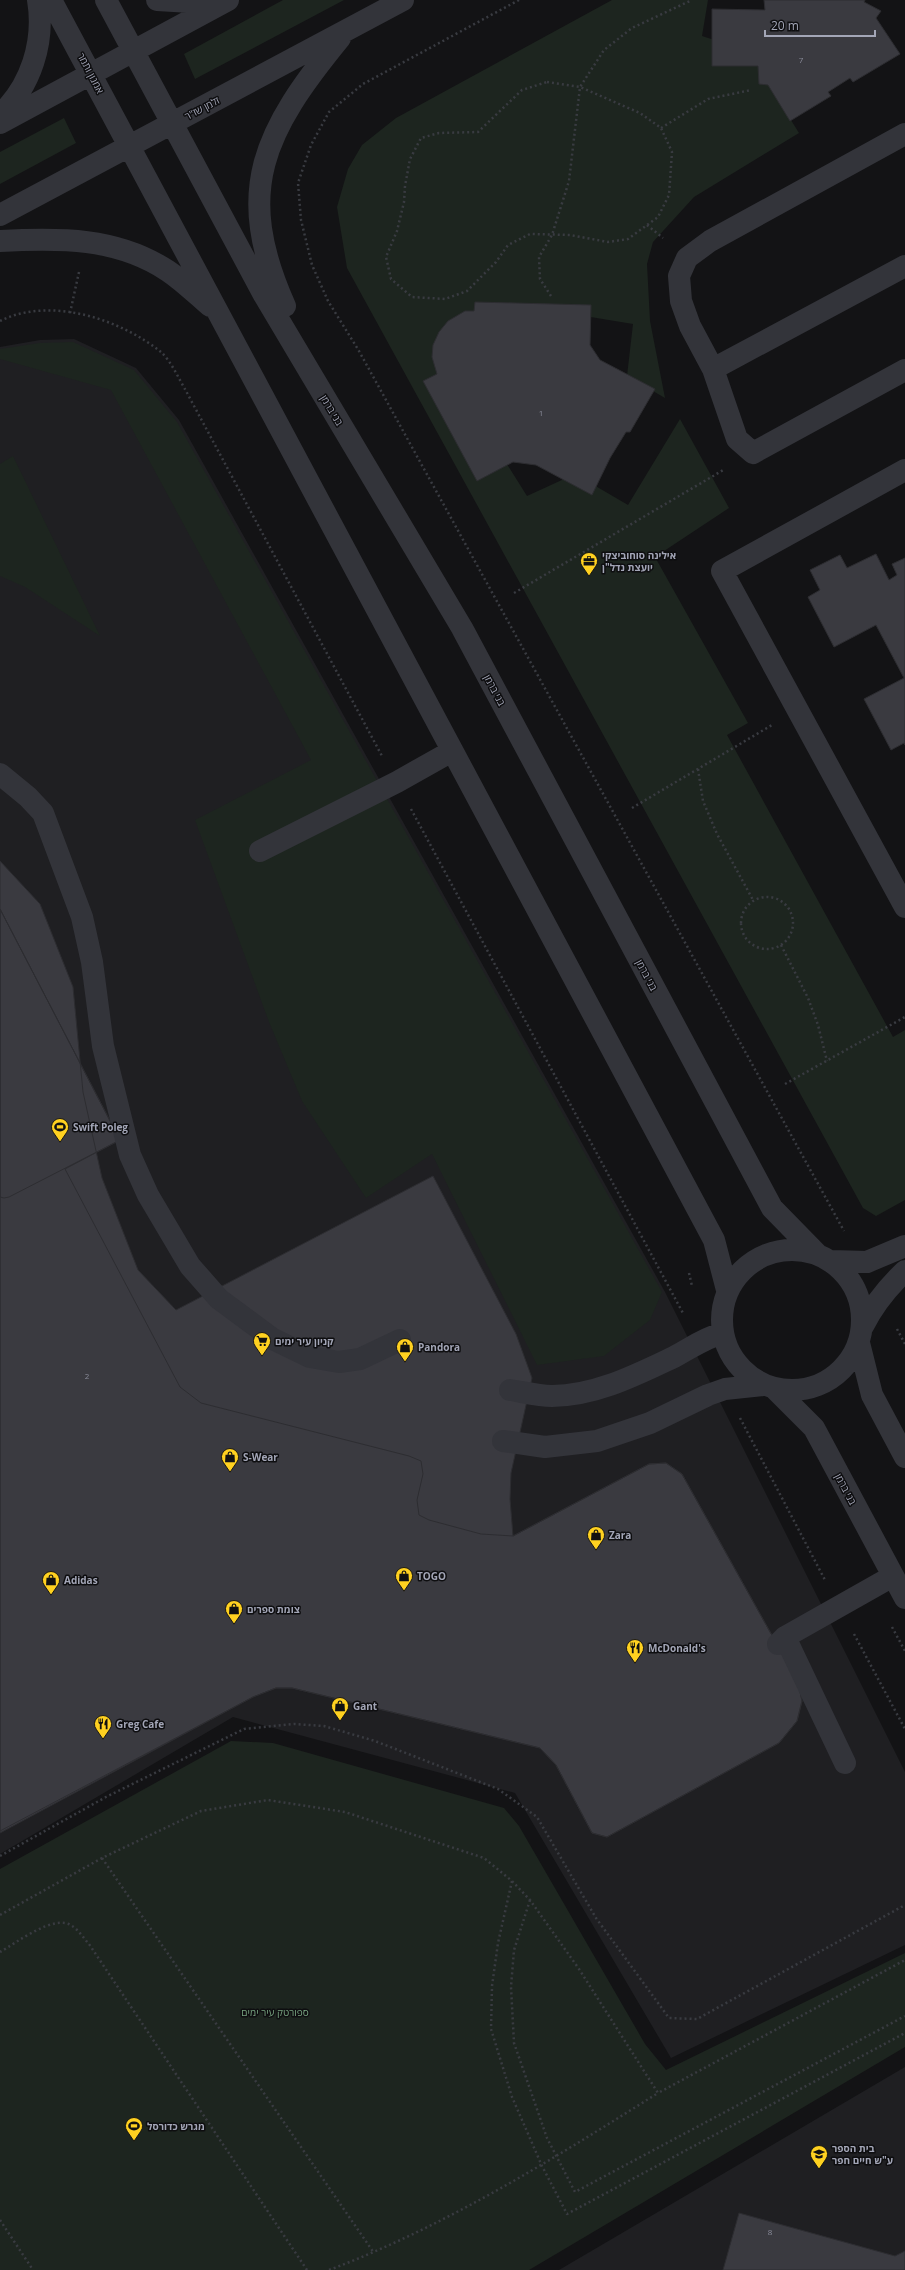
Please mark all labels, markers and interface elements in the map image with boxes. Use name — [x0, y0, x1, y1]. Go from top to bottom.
scale bar — [765, 12, 875, 38]
text: 20 m — [771, 17, 799, 34]
street label: אמנון ותמר — [74, 50, 108, 96]
house number: 7 — [799, 54, 804, 65]
street label: זלמן שז"ר — [182, 93, 222, 123]
street label: בני ברמן — [317, 392, 347, 429]
house number: 1 — [539, 407, 543, 418]
place label: אילינה סוחוביצקי יועצת נדל"ן — [602, 548, 676, 574]
office icon: אילינה סוחוביצקי יועצת נדל"ן — [579, 551, 599, 576]
street label: בני ברמן — [481, 672, 509, 709]
street label: בני ברמן — [633, 957, 661, 994]
sports icon: Swift Poleg — [50, 1117, 70, 1142]
place label: Swift Poleg — [73, 1120, 128, 1134]
supermarket icon: קניון עיר ימים — [252, 1331, 272, 1356]
place label: קניון עיר ימים — [275, 1334, 334, 1348]
shop icon: Pandora — [395, 1337, 415, 1362]
place label: Pandora — [418, 1340, 460, 1354]
house number: 2 — [85, 1370, 90, 1381]
shop icon: S-Wear — [220, 1447, 240, 1472]
place label: S-Wear — [243, 1450, 278, 1464]
street label: בני ברמן — [832, 1471, 860, 1508]
shop icon: Zara — [586, 1525, 606, 1550]
place label: Zara — [609, 1528, 631, 1542]
shop icon: TOGO — [394, 1566, 414, 1591]
place label: TOGO — [417, 1569, 446, 1583]
shop icon: Adidas — [41, 1570, 61, 1595]
place label: Adidas — [64, 1573, 98, 1587]
shop icon: צומת ספרים — [224, 1599, 244, 1624]
place label: צומת ספרים — [247, 1602, 300, 1616]
restaurant icon: McDonald's — [625, 1638, 645, 1663]
place label: McDonald's — [648, 1641, 706, 1655]
shop icon: Gant — [330, 1696, 350, 1721]
place label: Gant — [353, 1699, 378, 1713]
restaurant icon: Greg Cafe — [93, 1714, 113, 1739]
place label: Greg Cafe — [116, 1717, 164, 1731]
park label: ספורטק עיר ימים — [241, 2005, 309, 2019]
sports icon: מגרש כדורסל — [124, 2116, 144, 2141]
place label: מגרש כדורסל — [147, 2119, 205, 2133]
place label: בית הספר ע"ש חיים חפר — [832, 2141, 893, 2167]
school or university icon: בית הספר ע"ש חיים חפר — [809, 2144, 829, 2169]
house number: 8 — [768, 2226, 773, 2237]

